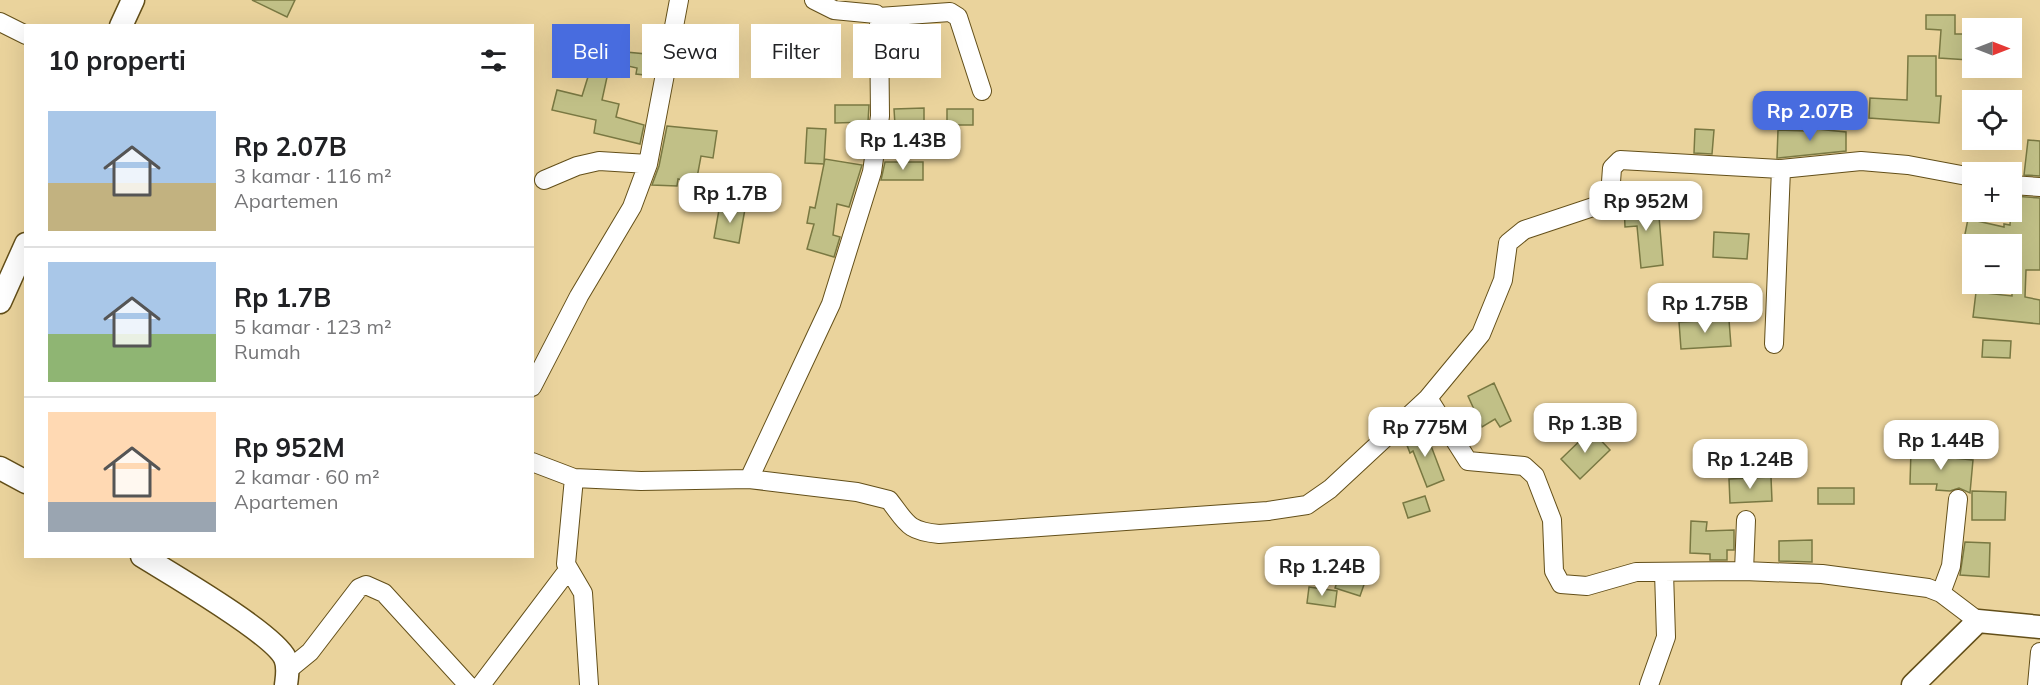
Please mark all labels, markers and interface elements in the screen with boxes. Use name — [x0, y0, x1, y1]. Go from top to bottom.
north arrow — [1962, 18, 2022, 78]
map controls — [1962, 18, 2022, 294]
chip: Beli — [552, 24, 630, 78]
chip: Sewa — [642, 24, 739, 78]
chip: Filter — [751, 24, 841, 78]
chip: Baru — [853, 24, 941, 78]
text: 10 properti — [48, 44, 186, 77]
icon: filters — [477, 44, 510, 77]
button: locate — [1962, 90, 2022, 150]
pin: Rp 2.07B — [1748, 91, 1872, 142]
text: Rp 2.07B — [1767, 98, 1853, 123]
pin: Rp 1.43B — [841, 120, 965, 171]
text: Rp 1.43B — [860, 127, 946, 152]
text: Rp 2.07B — [234, 130, 347, 163]
icon: home — [96, 135, 168, 207]
button: + — [1962, 162, 2022, 222]
text: 3 kamar · 116 m² — [234, 163, 392, 188]
pin: Rp 1.7B — [675, 173, 785, 224]
text: Rp 1.7B — [693, 180, 767, 205]
pin: Rp 952M — [1591, 181, 1701, 232]
text: Apartemen — [234, 188, 338, 213]
text: Rp 952M — [1603, 188, 1689, 213]
button: − — [1962, 234, 2022, 294]
text: Rp 1.7B — [234, 281, 331, 314]
pin: Rp 1.75B — [1643, 283, 1767, 334]
icon: home — [96, 286, 168, 358]
text: Rp 1.75B — [1662, 290, 1748, 315]
text: 5 kamar · 123 m² — [234, 314, 392, 339]
text: Rumah — [234, 339, 301, 364]
pin: Rp 1.3B — [1530, 403, 1640, 454]
pin: Rp 775M — [1370, 407, 1480, 458]
text: Rp 1.3B — [1548, 410, 1622, 435]
text: Rp 775M — [1382, 414, 1468, 439]
pin: Rp 1.44B — [1879, 420, 2003, 471]
text: Rp 1.44B — [1898, 427, 1984, 452]
text: Rp 952M — [234, 431, 345, 464]
icon: home — [96, 436, 168, 508]
pin: Rp 1.24B — [1688, 439, 1812, 490]
text: Rp 1.24B — [1707, 446, 1793, 471]
text: 2 kamar · 60 m² — [234, 464, 380, 489]
text: Apartemen — [234, 489, 338, 514]
pin: Rp 1.24B — [1260, 546, 1384, 597]
text: Rp 1.24B — [1279, 553, 1365, 578]

